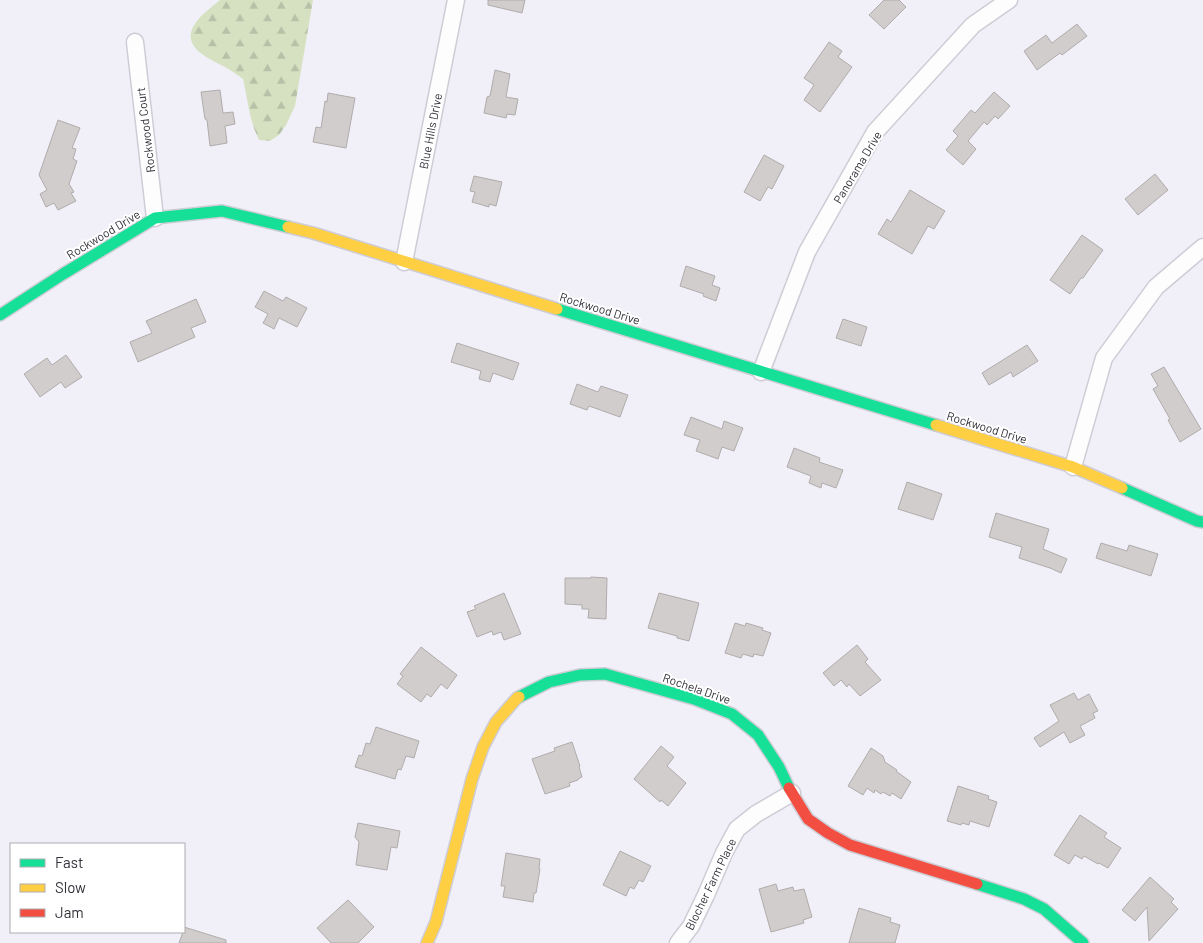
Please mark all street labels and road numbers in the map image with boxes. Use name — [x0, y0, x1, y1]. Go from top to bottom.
street label: Rockwood Court — [133, 87, 157, 173]
street label: Blue Hills Drive — [416, 92, 444, 170]
street label: Panorama Drive — [830, 128, 884, 206]
street label: Rockwood Drive — [64, 207, 142, 261]
street label: Rockwood Drive — [558, 289, 642, 327]
street label: Rockwood Drive — [945, 408, 1029, 446]
street label: Rochela Drive — [661, 670, 733, 706]
street label: Blocher Farm Place — [682, 836, 738, 932]

